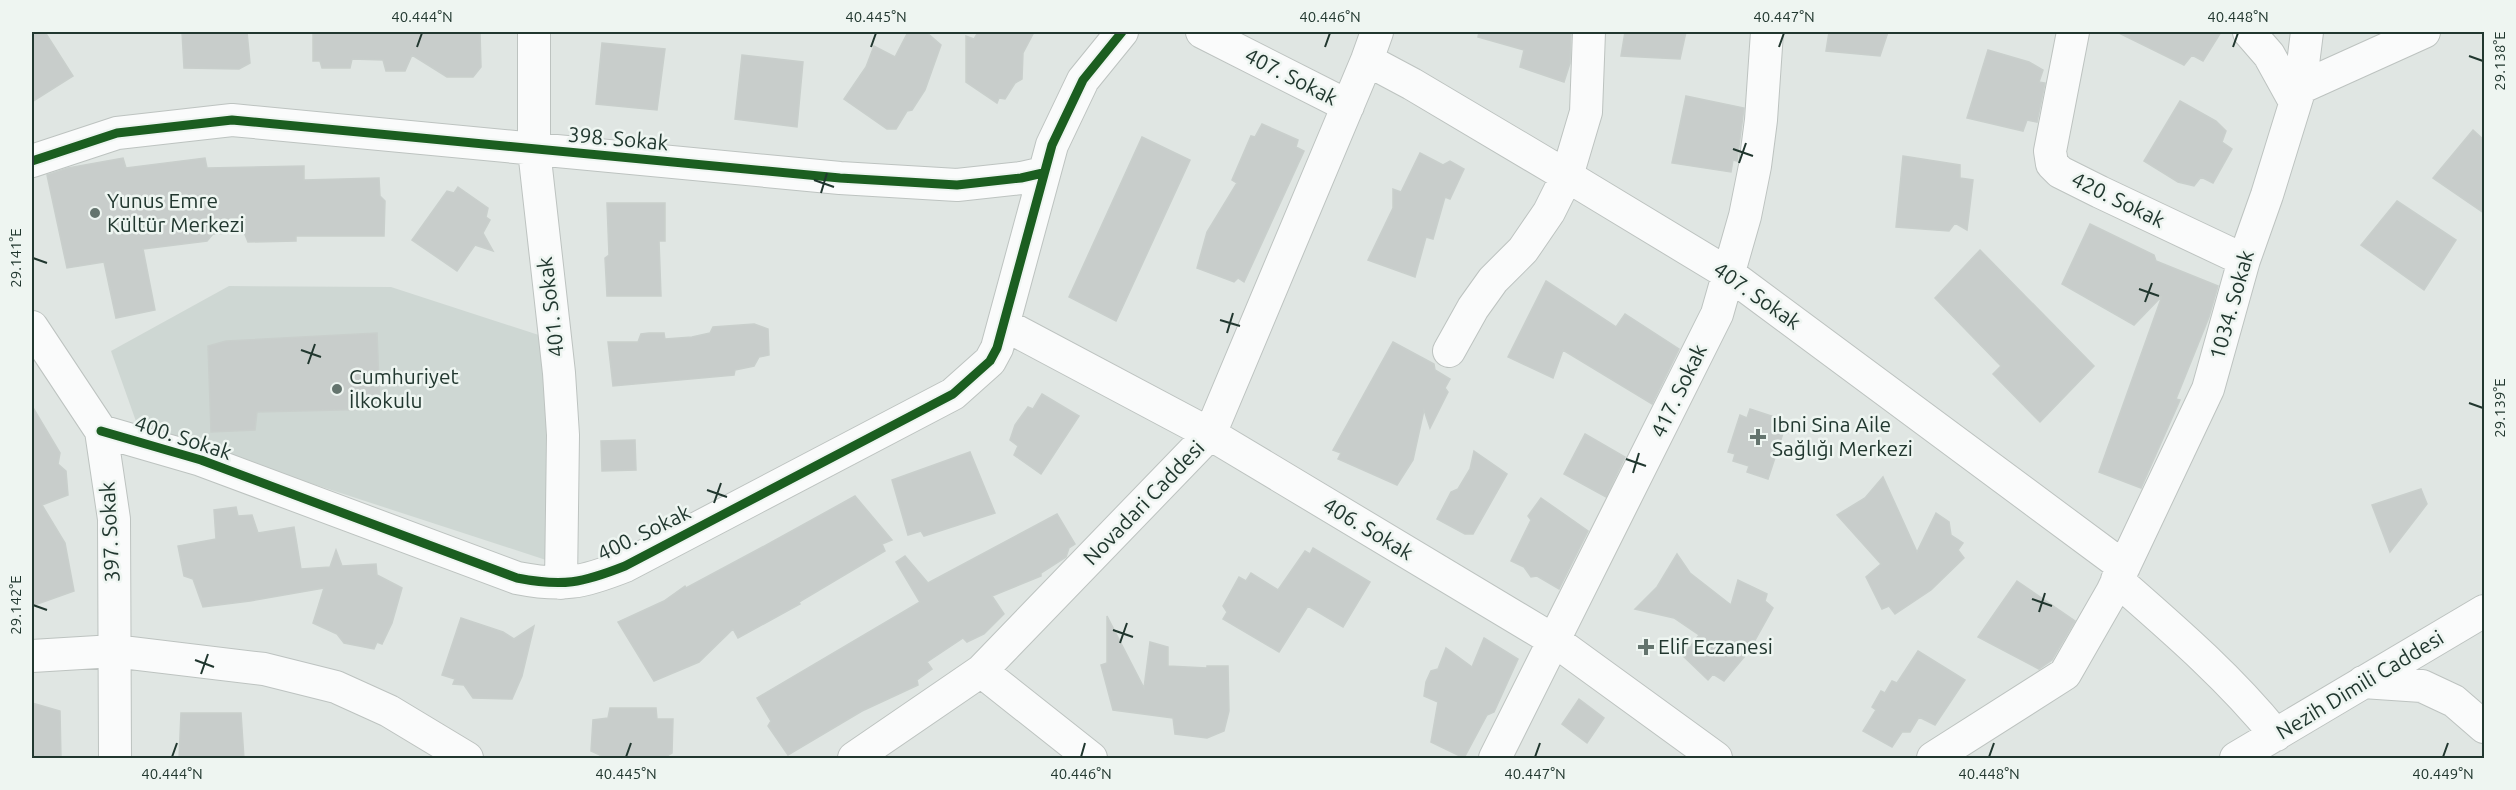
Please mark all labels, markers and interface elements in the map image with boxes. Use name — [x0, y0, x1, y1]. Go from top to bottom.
text: 40.444°N — [391, 8, 453, 25]
text: 40.445°N — [845, 8, 907, 25]
text: 40.446°N — [1299, 8, 1361, 25]
text: 40.447°N — [1753, 8, 1815, 25]
text: 40.448°N — [2207, 8, 2269, 25]
text: 29.138°E — [2491, 31, 2508, 91]
street label: 407. Sokak — [1241, 43, 1342, 110]
street label: 398. Sokak — [567, 122, 670, 154]
street label: 420. Sokak — [2068, 166, 2169, 232]
place label: Yunus Emre Kültür Merkezi — [107, 188, 245, 236]
marker: Yunus Emre Kültür Merkezi — [88, 206, 102, 220]
text: 29.141°E — [7, 228, 24, 288]
street label: 1034. Sokak — [2204, 247, 2258, 362]
street label: 401. Sokak — [532, 255, 568, 359]
street label: 407. Sokak — [1709, 256, 1806, 334]
street label: 417. Sokak — [1645, 340, 1711, 441]
place label: Cumhuriyet İlkokulu — [349, 364, 459, 412]
text: 29.139°E — [2491, 378, 2508, 438]
marker: Cumhuriyet İlkokulu — [330, 382, 344, 396]
street label: 400. Sokak — [132, 410, 235, 464]
place label: Ibni Sina Aile Sağlığı Merkezi — [1772, 412, 1913, 460]
marker: Ibni Sina Aile Sağlığı Merkezi — [1749, 428, 1767, 446]
street label: Novadari Caddesi — [1078, 435, 1209, 569]
street label: 397. Sokak — [94, 481, 124, 583]
street label: 406. Sokak — [1319, 492, 1418, 565]
street label: 400. Sokak — [593, 499, 694, 565]
text: 29.142°E — [7, 575, 24, 635]
street label: Nezih Dimili Caddesi — [2272, 625, 2447, 744]
place label: Elif Eczanesi — [1658, 634, 1773, 658]
marker: Elif Eczanesi — [1639, 640, 1653, 654]
text: 40.444°N — [141, 765, 203, 782]
text: 40.445°N — [595, 765, 657, 782]
text: 40.446°N — [1050, 765, 1112, 782]
text: 40.447°N — [1504, 765, 1566, 782]
text: 40.448°N — [1958, 765, 2020, 782]
text: 40.449°N — [2412, 765, 2474, 782]

